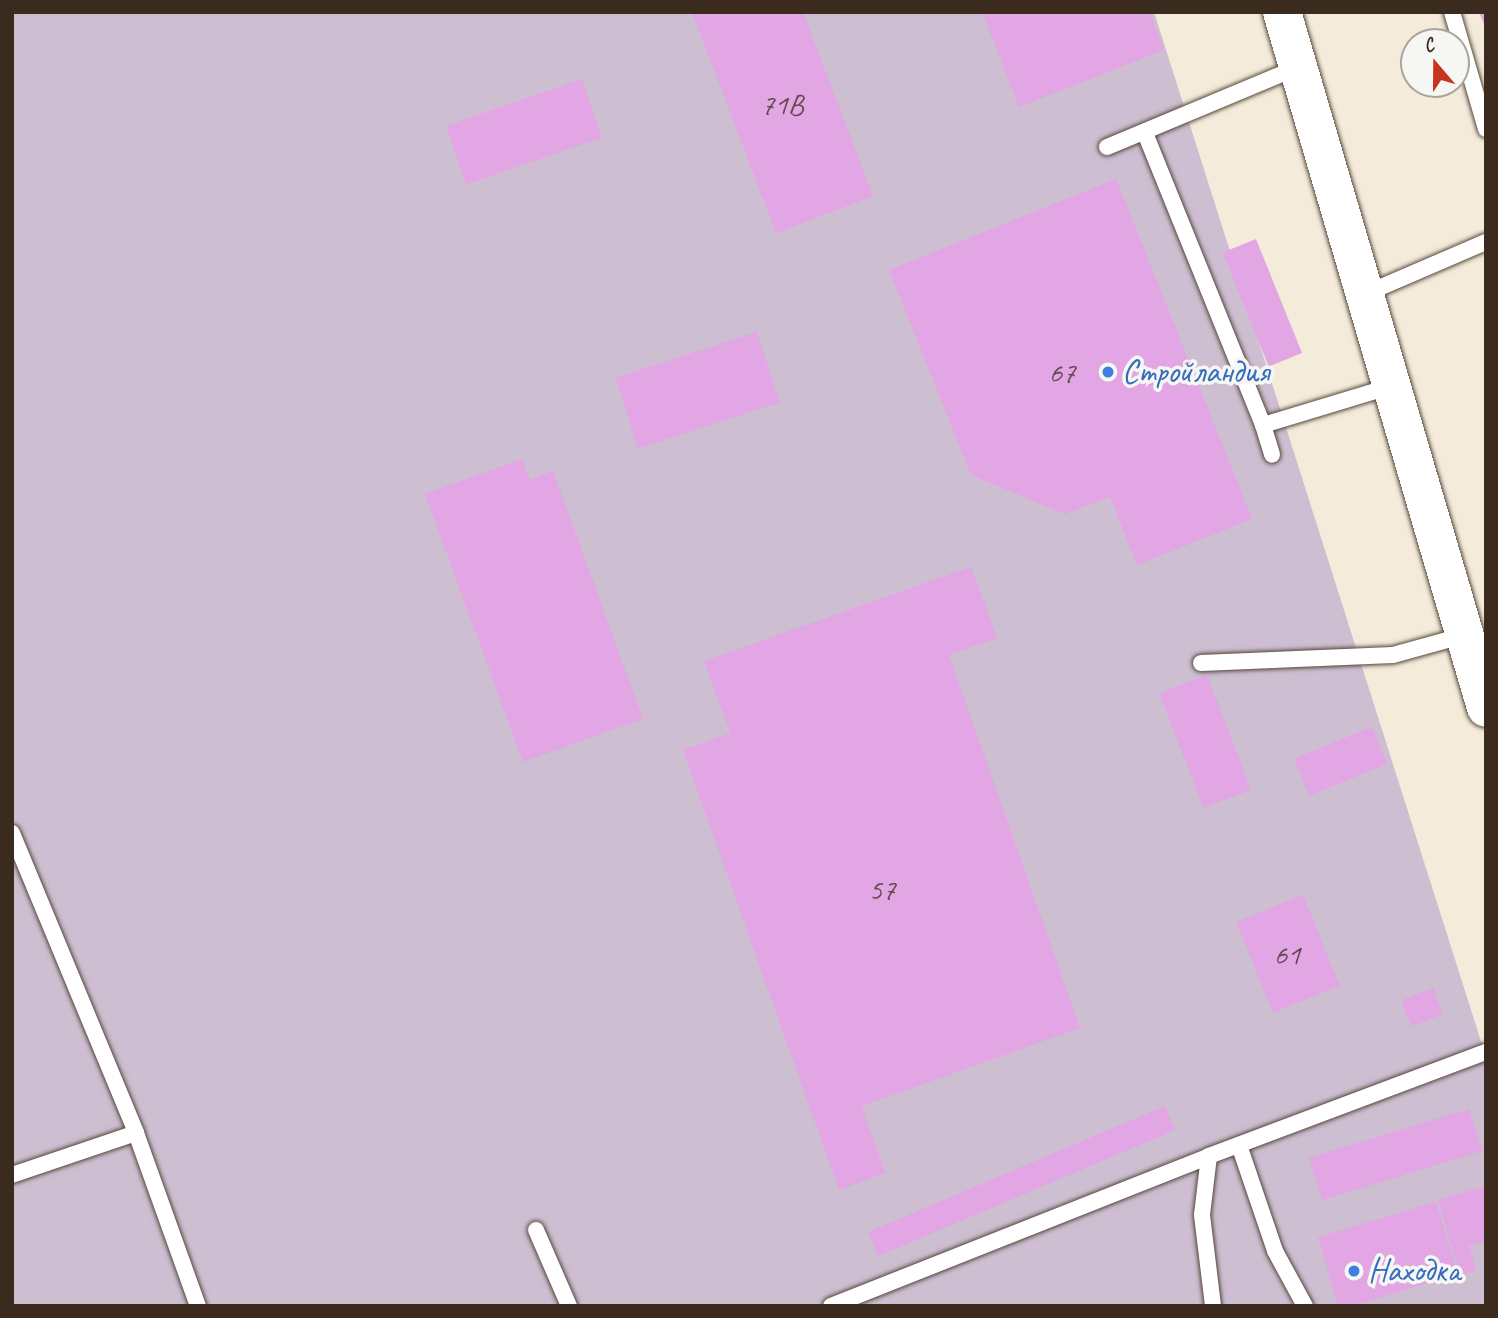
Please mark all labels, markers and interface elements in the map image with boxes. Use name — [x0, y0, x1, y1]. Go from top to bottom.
north arrow — [1400, 28, 1470, 98]
text: С — [1420, 32, 1437, 58]
house number: 71В — [761, 86, 803, 122]
place label: Стройландия — [1122, 352, 1269, 392]
house number: 67 — [1049, 354, 1075, 390]
marker: Стройландия — [1100, 364, 1116, 380]
house number: 57 — [869, 871, 895, 907]
house number: 61 — [1274, 936, 1300, 972]
place label: Находка — [1368, 1251, 1460, 1291]
marker: Находка — [1346, 1263, 1362, 1279]

